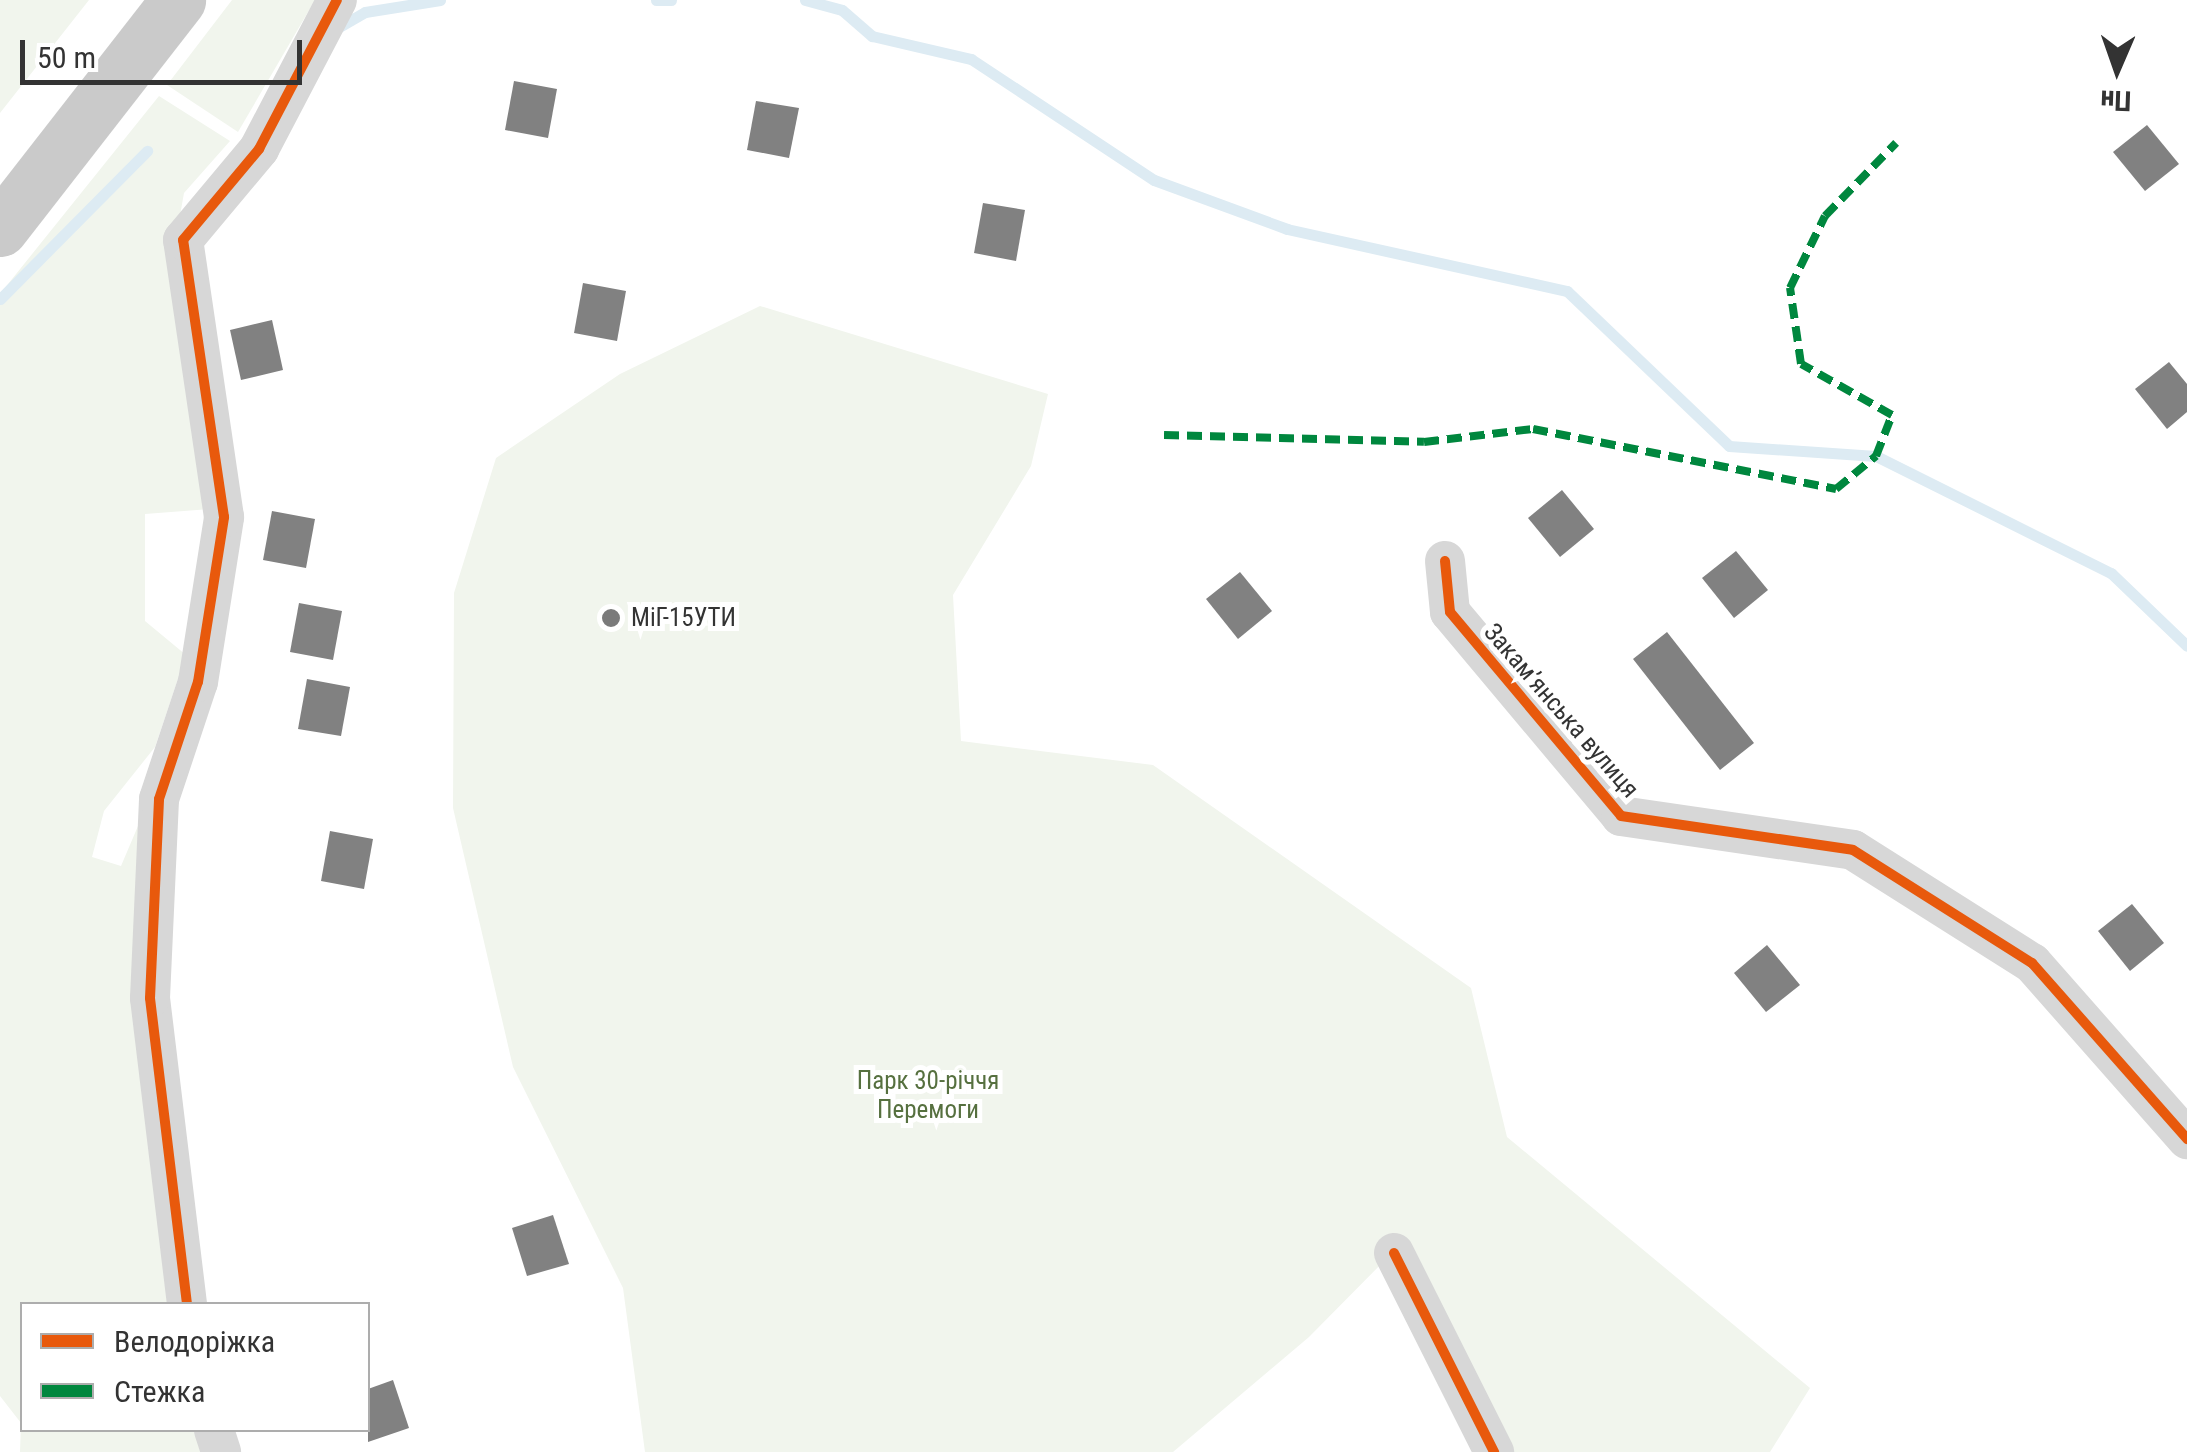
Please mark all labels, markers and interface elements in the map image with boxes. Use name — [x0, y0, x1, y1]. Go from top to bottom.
scale bar — [25, 20, 308, 82]
north arrow — [2067, 20, 2167, 120]
text: 50 m — [37, 40, 96, 75]
text: Пн — [2100, 83, 2132, 118]
place label: МіГ-15УТИ — [631, 603, 736, 633]
marker: МіГ-15УТИ — [600, 607, 622, 629]
street label: Закамʼянська вулиця — [1477, 618, 1645, 804]
park label: Парк 30-річчя Перемоги — [857, 1067, 999, 1126]
legend — [20, 1302, 370, 1432]
text: Велодоріжка — [114, 1324, 275, 1359]
text: Стежка — [114, 1374, 205, 1409]

